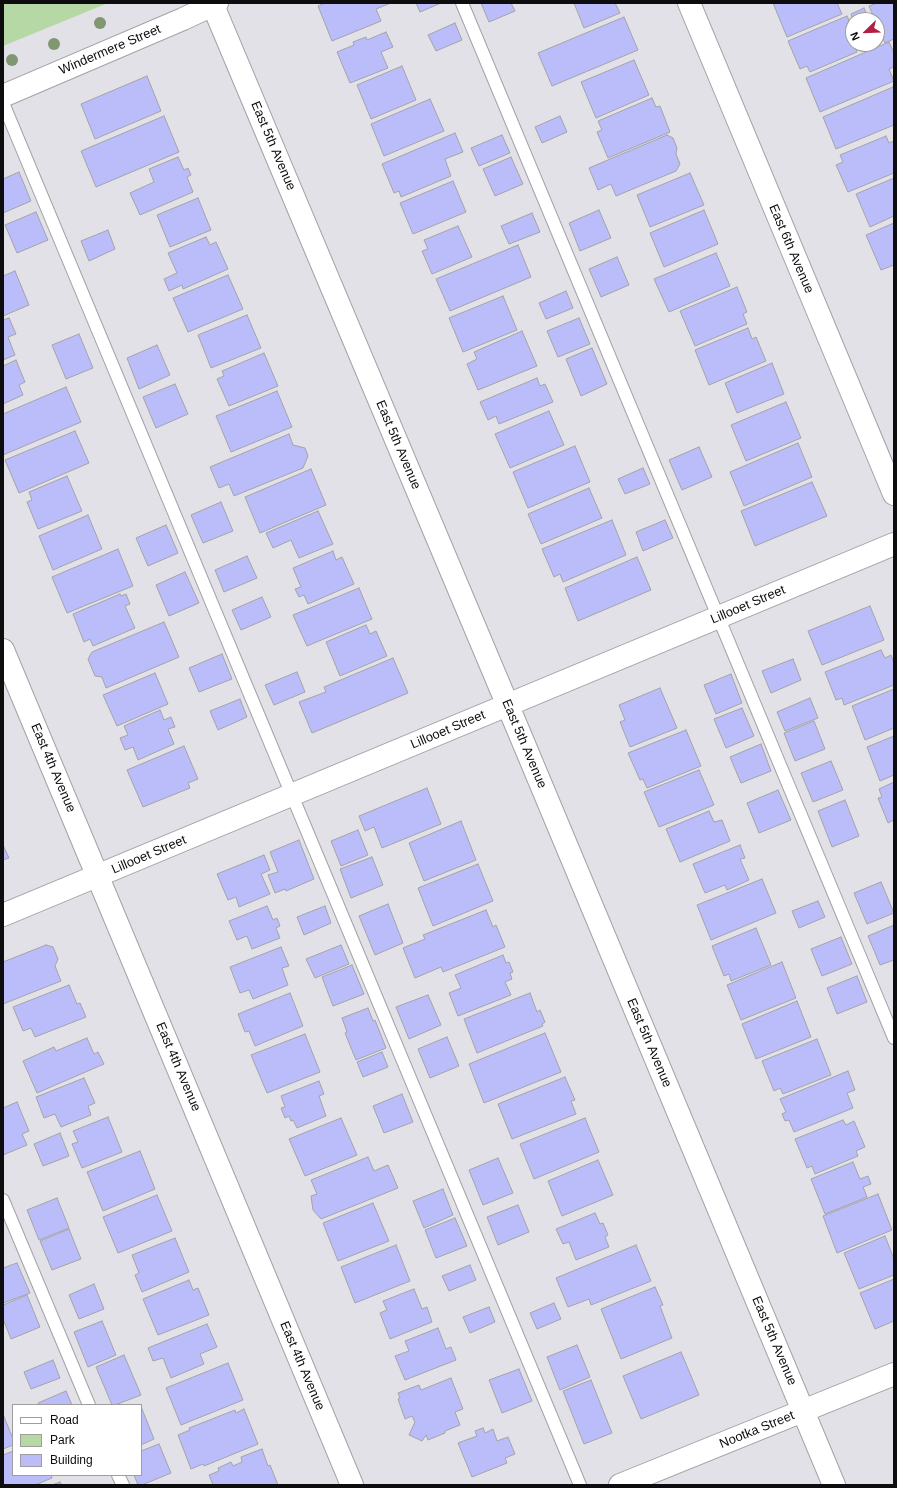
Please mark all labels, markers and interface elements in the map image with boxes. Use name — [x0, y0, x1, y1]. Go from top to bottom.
north arrow — [845, 12, 885, 52]
street label: Windermere Street — [57, 22, 163, 78]
text: N — [848, 30, 862, 42]
street label: East 5th Avenue — [247, 99, 299, 193]
street label: East 6th Avenue — [765, 202, 817, 296]
street label: East 5th Avenue — [372, 398, 424, 492]
street label: Lillooet Street — [708, 582, 788, 628]
street label: East 5th Avenue — [498, 697, 550, 791]
street label: Lillooet Street — [408, 707, 488, 753]
street label: East 4th Avenue — [27, 721, 79, 815]
street label: Lillooet Street — [109, 832, 189, 878]
street label: East 5th Avenue — [623, 996, 675, 1090]
street label: East 4th Avenue — [152, 1020, 204, 1114]
street label: East 5th Avenue — [748, 1294, 800, 1388]
street label: East 4th Avenue — [276, 1319, 328, 1413]
legend — [12, 1404, 142, 1476]
street label: Nootka Street — [717, 1408, 797, 1452]
text: Road — [50, 1413, 79, 1427]
text: Park — [50, 1433, 75, 1447]
text: Building — [50, 1453, 93, 1467]

